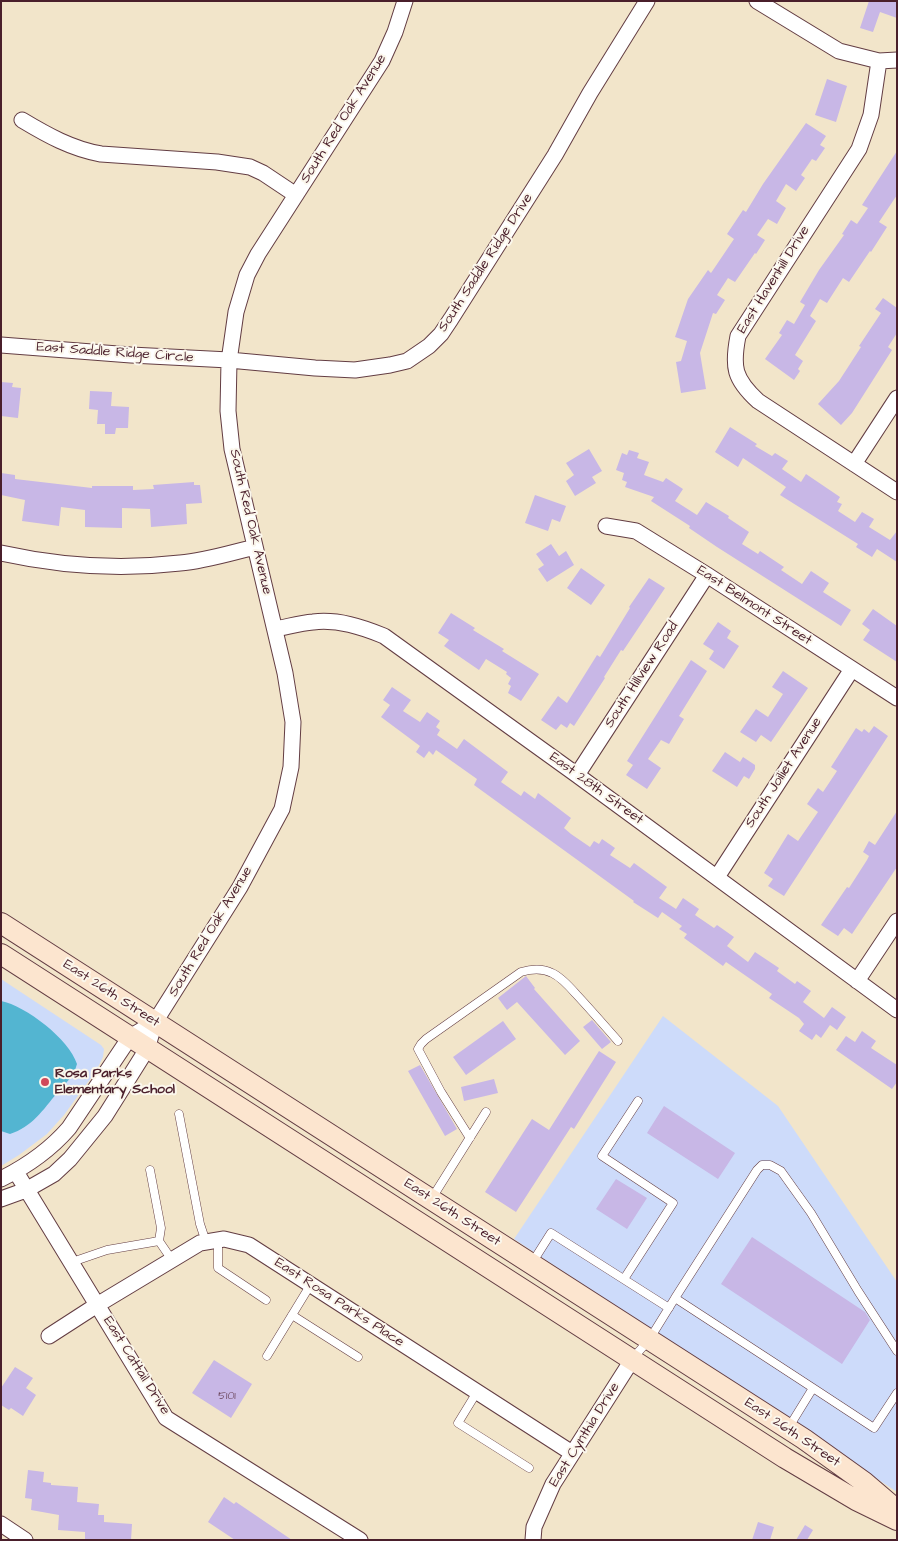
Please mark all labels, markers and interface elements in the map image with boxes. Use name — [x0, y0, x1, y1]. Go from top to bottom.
street label: South Red Oak Avenue — [297, 51, 391, 187]
street label: South Saddle Ridge Drive — [435, 191, 537, 335]
street label: East Havenhill Drive — [734, 223, 814, 337]
street label: East Saddle Ridge Circle — [36, 339, 194, 367]
street label: South Red Oak Avenue — [225, 448, 275, 596]
street label: East Belmont Street — [693, 563, 815, 649]
street label: South Hillview Road — [601, 619, 683, 731]
street label: South Joiliet Avenue — [742, 715, 826, 831]
street label: East 28th Street — [546, 749, 646, 829]
street label: South Red Oak Avenue — [166, 864, 256, 1000]
street label: East 26th Street — [60, 956, 162, 1032]
place label: Rosa Parks Elementary School — [55, 1066, 175, 1098]
marker: Rosa Parks Elementary School — [39, 1076, 51, 1088]
street label: East 26th Street — [401, 1175, 503, 1251]
street label: East Rosa Parks Place — [271, 1255, 407, 1351]
street label: East Cattail Drive — [99, 1314, 173, 1418]
street label: East Cynthia Drive — [546, 1380, 624, 1490]
house number: 5101 — [218, 1390, 236, 1404]
street label: East 26th Street — [741, 1395, 843, 1471]

